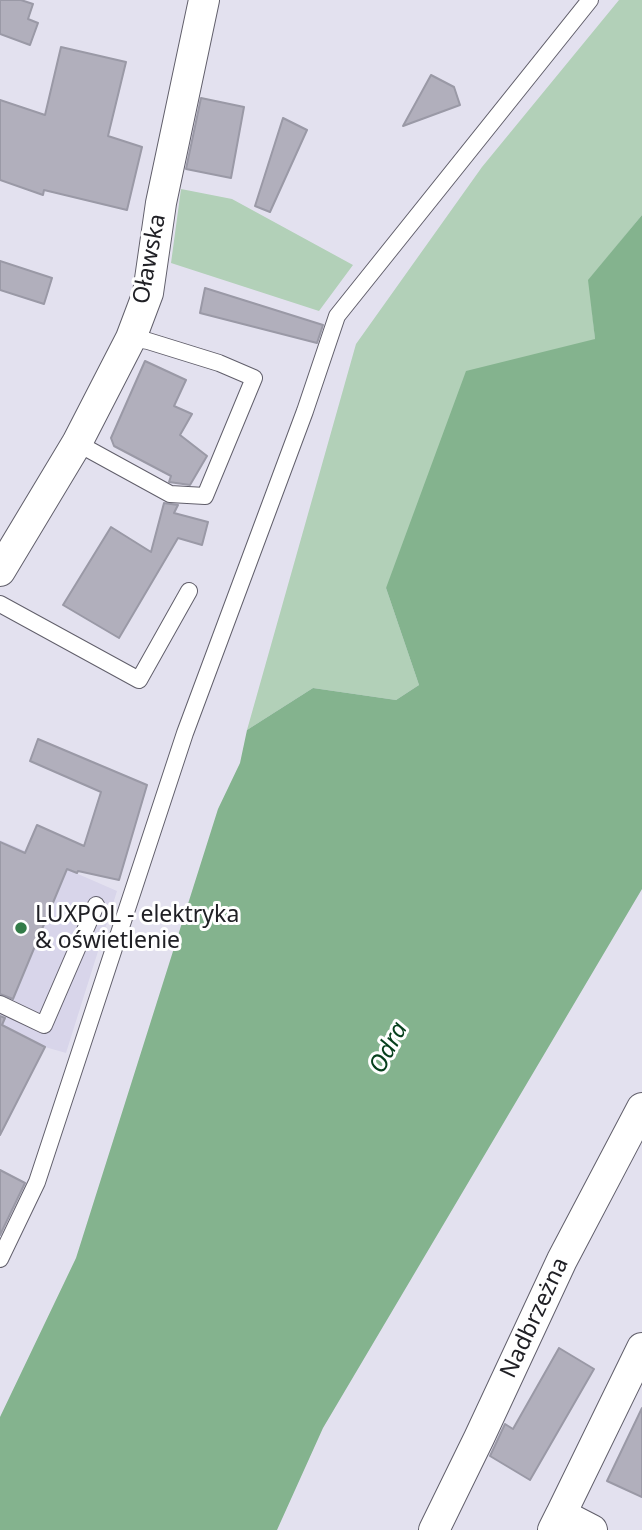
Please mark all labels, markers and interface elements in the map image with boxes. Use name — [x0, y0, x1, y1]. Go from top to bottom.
street label: Oławska — [128, 212, 172, 306]
place label: LUXPOL - elektryka & oświetlenie — [35, 901, 239, 955]
marker: LUXPOL - elektryka & oświetlenie — [13, 920, 29, 936]
water label: Odra — [364, 1017, 414, 1079]
street label: Nadbrzeżna — [495, 1253, 575, 1383]

